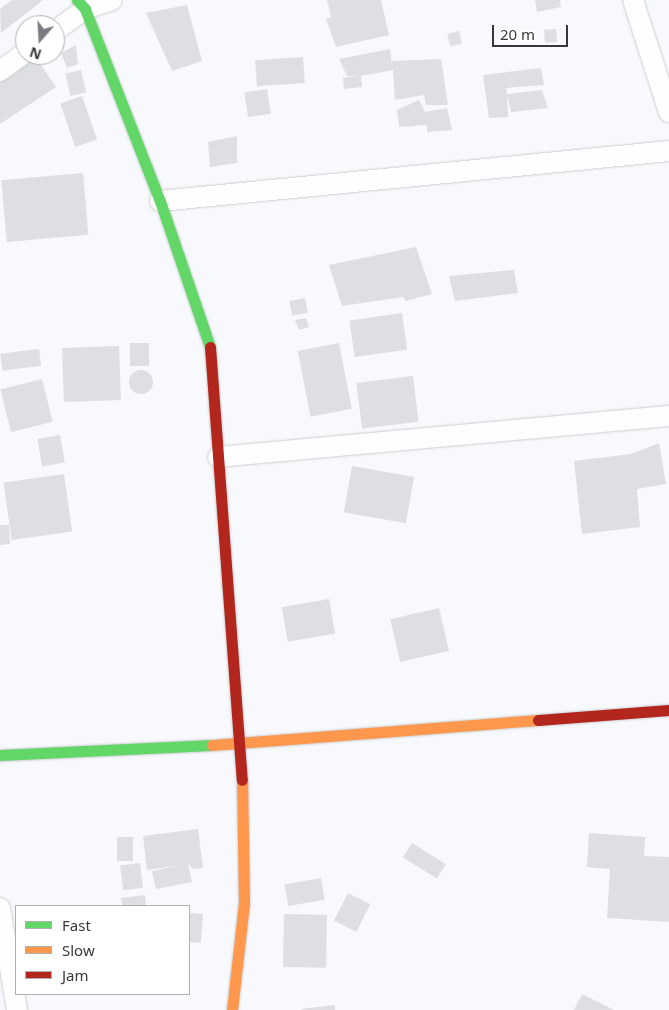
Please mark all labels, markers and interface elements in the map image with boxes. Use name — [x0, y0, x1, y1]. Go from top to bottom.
north arrow — [15, 15, 65, 65]
scale bar — [494, 15, 570, 47]
text: 20 m — [500, 24, 535, 44]
text: N — [27, 43, 44, 65]
legend — [15, 905, 190, 995]
text: Fast — [62, 915, 91, 935]
text: Slow — [62, 940, 95, 960]
text: Jam — [62, 965, 89, 985]

